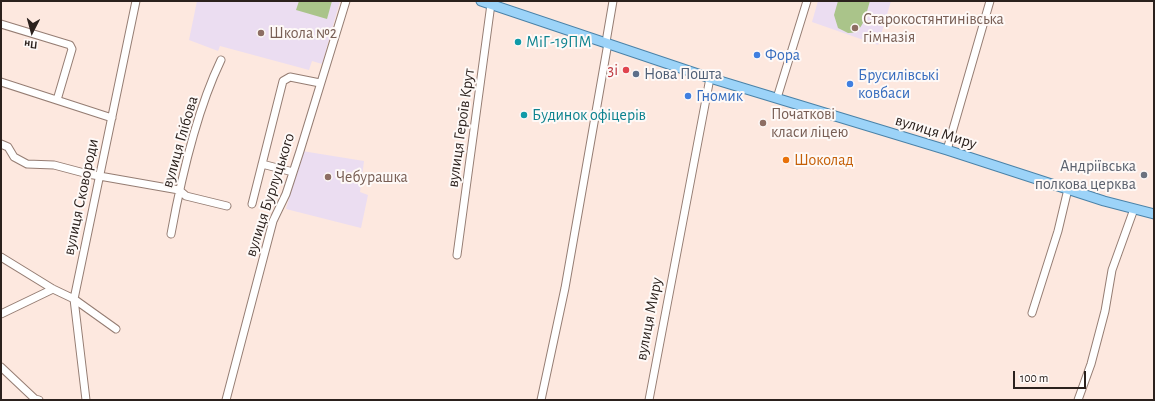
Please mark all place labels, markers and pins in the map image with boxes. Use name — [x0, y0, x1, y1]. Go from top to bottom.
place label: Старокостянтинівська гімназія — [863, 9, 1004, 47]
place label: Школа №2 — [269, 23, 337, 43]
marker: Старокостянтинівська гімназія — [850, 23, 860, 33]
marker: Школа №2 — [256, 28, 266, 38]
place label: МіГ-19ПМ — [526, 32, 592, 52]
marker: МіГ-19ПМ — [513, 37, 523, 47]
place label: Фора — [765, 45, 800, 65]
marker: Фора — [752, 50, 762, 60]
place label: 3і — [608, 60, 618, 80]
place label: Нова Пошта — [644, 64, 722, 84]
marker: 3і — [621, 65, 631, 75]
place label: Брусилівські ковбаси — [858, 65, 939, 103]
marker: Нова Пошта — [631, 69, 641, 79]
marker: Брусилівські ковбаси — [845, 79, 855, 89]
place label: Гномик — [696, 86, 743, 106]
marker: Гномик — [683, 91, 693, 101]
place label: Початкові класи ліцею — [771, 104, 848, 142]
place label: Будинок офіцерів — [532, 105, 646, 125]
marker: Будинок офіцерів — [519, 110, 529, 120]
marker: Початкові класи ліцею — [758, 118, 768, 128]
place label: Шоколад — [794, 150, 854, 170]
marker: Шоколад — [781, 155, 791, 165]
place label: Андріївська полкова церква — [1035, 156, 1136, 194]
place label: Чебурашка — [336, 167, 408, 187]
marker: Андріївська полкова церква — [1139, 170, 1149, 180]
marker: Чебурашка — [323, 172, 333, 182]

